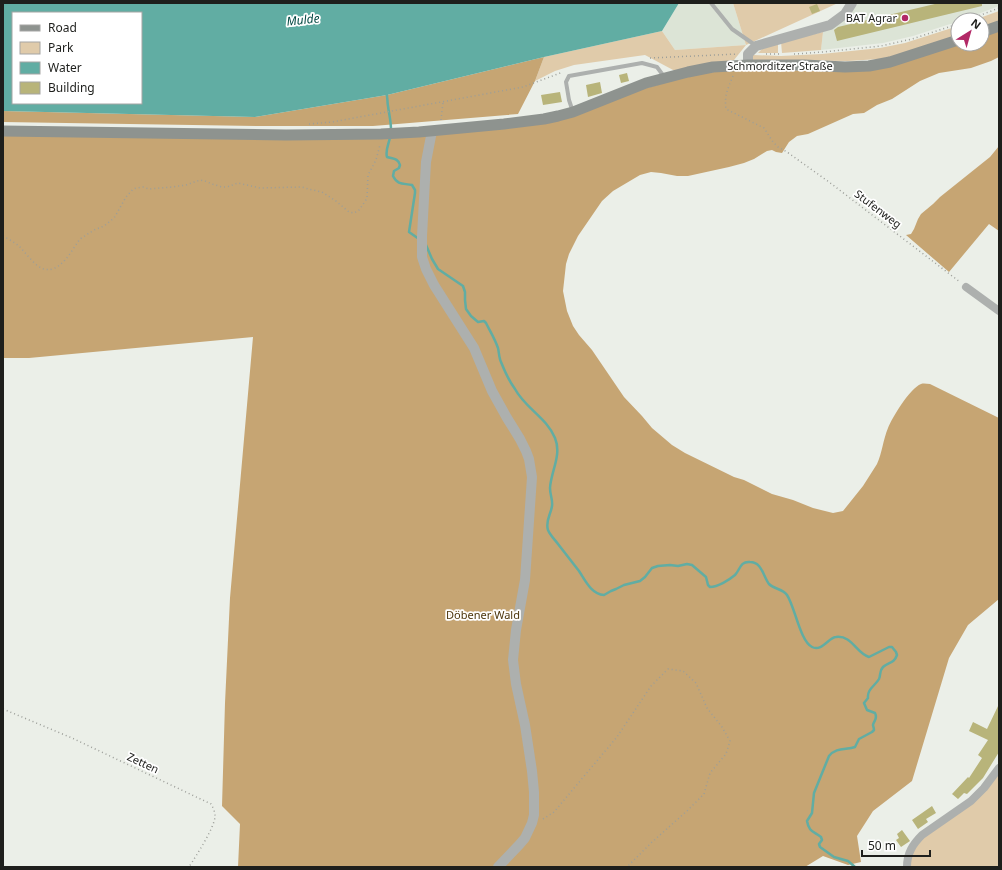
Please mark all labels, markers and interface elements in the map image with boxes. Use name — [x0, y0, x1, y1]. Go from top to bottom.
water label: Mulde — [286, 9, 320, 30]
place label: BAT Agrar — [846, 10, 897, 25]
legend — [12, 12, 142, 104]
north arrow — [950, 12, 990, 52]
marker: BAT Agrar — [900, 13, 910, 23]
text: N — [968, 15, 984, 32]
text: Road — [48, 19, 77, 36]
text: Park — [48, 39, 74, 56]
street label: Schmorditzer Straße — [727, 58, 833, 73]
text: Water — [48, 59, 82, 76]
text: Building — [48, 79, 95, 96]
street label: Stufenweg — [852, 186, 905, 231]
park label: Döbener Wald — [446, 607, 520, 622]
street label: Zetten — [125, 749, 162, 776]
scale bar — [862, 832, 930, 858]
text: 50 m — [868, 837, 896, 854]

